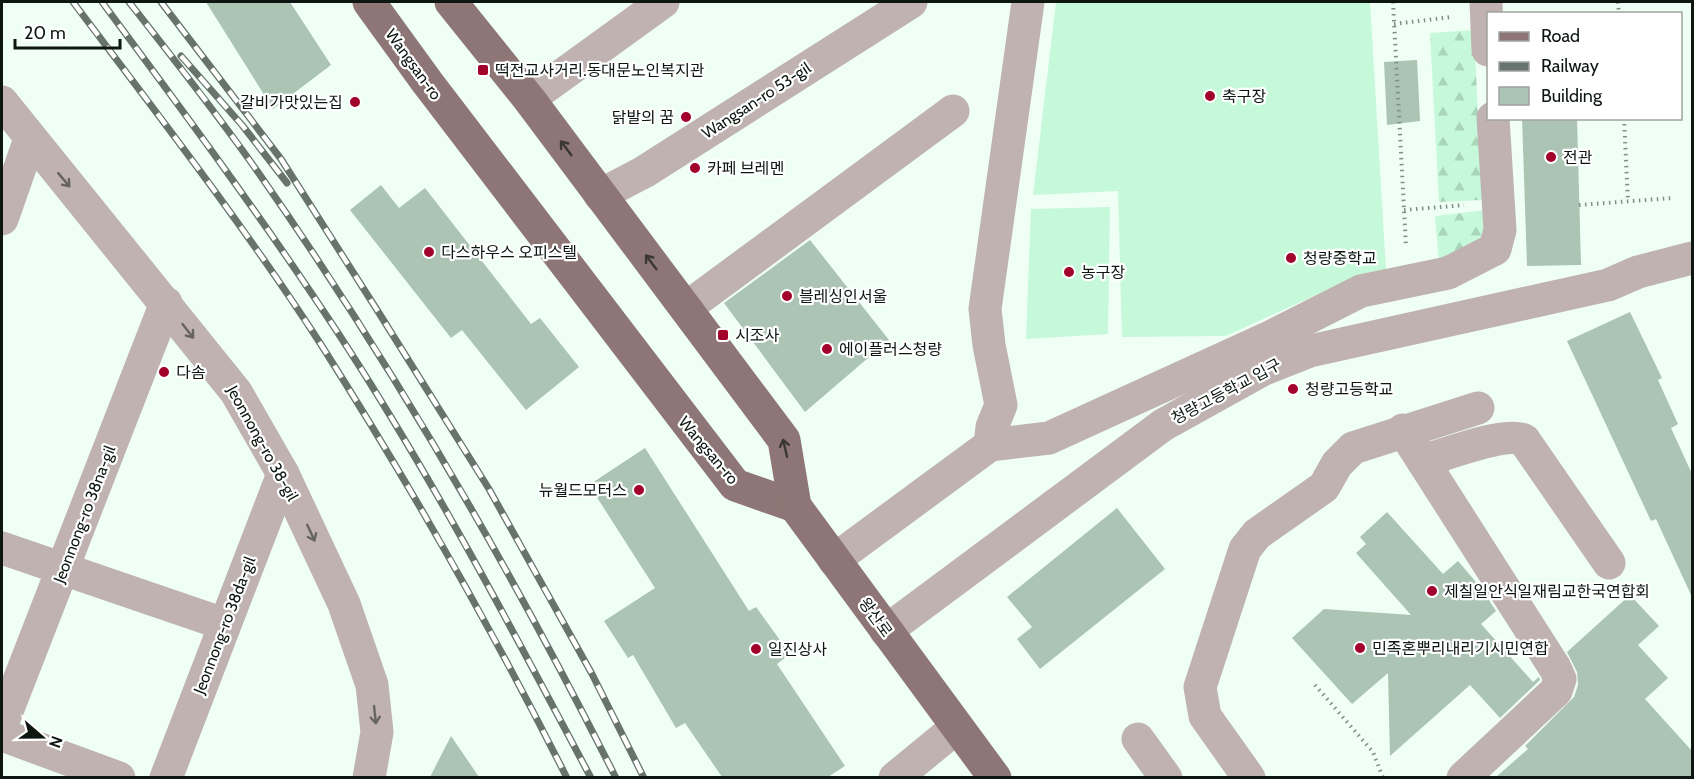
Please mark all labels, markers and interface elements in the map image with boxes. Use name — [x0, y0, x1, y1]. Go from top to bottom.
scale bar — [15, 12, 120, 50]
legend — [1487, 12, 1682, 120]
text: 20 m — [24, 22, 66, 44]
street label: Wangsan-ro — [382, 25, 446, 104]
text: Road — [1541, 25, 1580, 47]
text: Railway — [1541, 55, 1599, 77]
street label: Wangsan-ro 53-gil — [698, 58, 814, 143]
place label: 떡전교사거리.동대문노인복지관 — [495, 61, 705, 80]
marker: 떡전교사거리.동대문노인복지관 — [476, 63, 490, 77]
text: Building — [1541, 85, 1603, 107]
place label: 축구장 — [1222, 87, 1266, 106]
marker: 축구장 — [1203, 89, 1217, 103]
place label: 갈비가맛있는집 — [240, 93, 343, 112]
marker: 갈비가맛있는집 — [348, 95, 362, 109]
place label: 닭발의 꿈 — [612, 108, 674, 127]
marker: 닭발의 꿈 — [679, 110, 693, 124]
one-way arrow — [559, 141, 572, 157]
place label: 전관 — [1563, 148, 1593, 167]
marker: 전관 — [1544, 150, 1558, 164]
place label: 카페 브레멘 — [707, 159, 784, 178]
marker: 카페 브레멘 — [688, 161, 702, 175]
one-way arrow — [58, 172, 71, 188]
place label: 다스하우스 오피스텔 — [441, 243, 577, 262]
marker: 다스하우스 오피스텔 — [422, 245, 436, 259]
place label: 청량중학교 — [1303, 249, 1377, 268]
marker: 청량중학교 — [1284, 251, 1298, 265]
one-way arrow — [644, 254, 657, 270]
place label: 농구장 — [1081, 263, 1125, 282]
marker: 농구장 — [1062, 265, 1076, 279]
place label: 블레싱인서울 — [799, 287, 887, 306]
marker: 블레싱인서울 — [780, 289, 794, 303]
one-way arrow — [182, 323, 195, 339]
place label: 시조사 — [735, 326, 779, 345]
marker: 시조사 — [716, 328, 730, 342]
place label: 에이플러스청량 — [839, 340, 942, 359]
marker: 에이플러스청량 — [820, 342, 834, 356]
street label: 청량고등학교 입구 — [1168, 355, 1284, 428]
place label: 다솜 — [176, 363, 206, 382]
marker: 다솜 — [157, 365, 171, 379]
place label: 청량고등학교 — [1305, 380, 1393, 399]
street label: Jeonnong-ro 38-gil — [222, 381, 302, 504]
marker: 청량고등학교 — [1286, 382, 1300, 396]
street label: Wangsan-ro — [675, 413, 743, 488]
one-way arrow — [778, 439, 790, 458]
street label: Jeonnong-ro 38na-gil — [49, 443, 120, 587]
place label: 뉴월드모터스 — [539, 481, 627, 500]
marker: 뉴월드모터스 — [632, 483, 646, 497]
one-way arrow — [305, 523, 317, 541]
street label: Jeonnong-ro 38da-gil — [189, 554, 260, 697]
place label: 제칠일안식일재림교한국연합회 — [1444, 582, 1650, 601]
marker: 제칠일안식일재림교한국연합회 — [1425, 584, 1439, 598]
street label: 왕산로 — [855, 594, 896, 641]
place label: 민족혼뿌리내리기시민연합 — [1372, 639, 1549, 658]
place label: 일진상사 — [768, 640, 827, 659]
marker: 민족혼뿌리내리기시민연합 — [1353, 641, 1367, 655]
marker: 일진상사 — [749, 642, 763, 656]
one-way arrow — [370, 705, 381, 725]
north arrow — [12, 707, 72, 767]
text: N — [45, 733, 66, 751]

